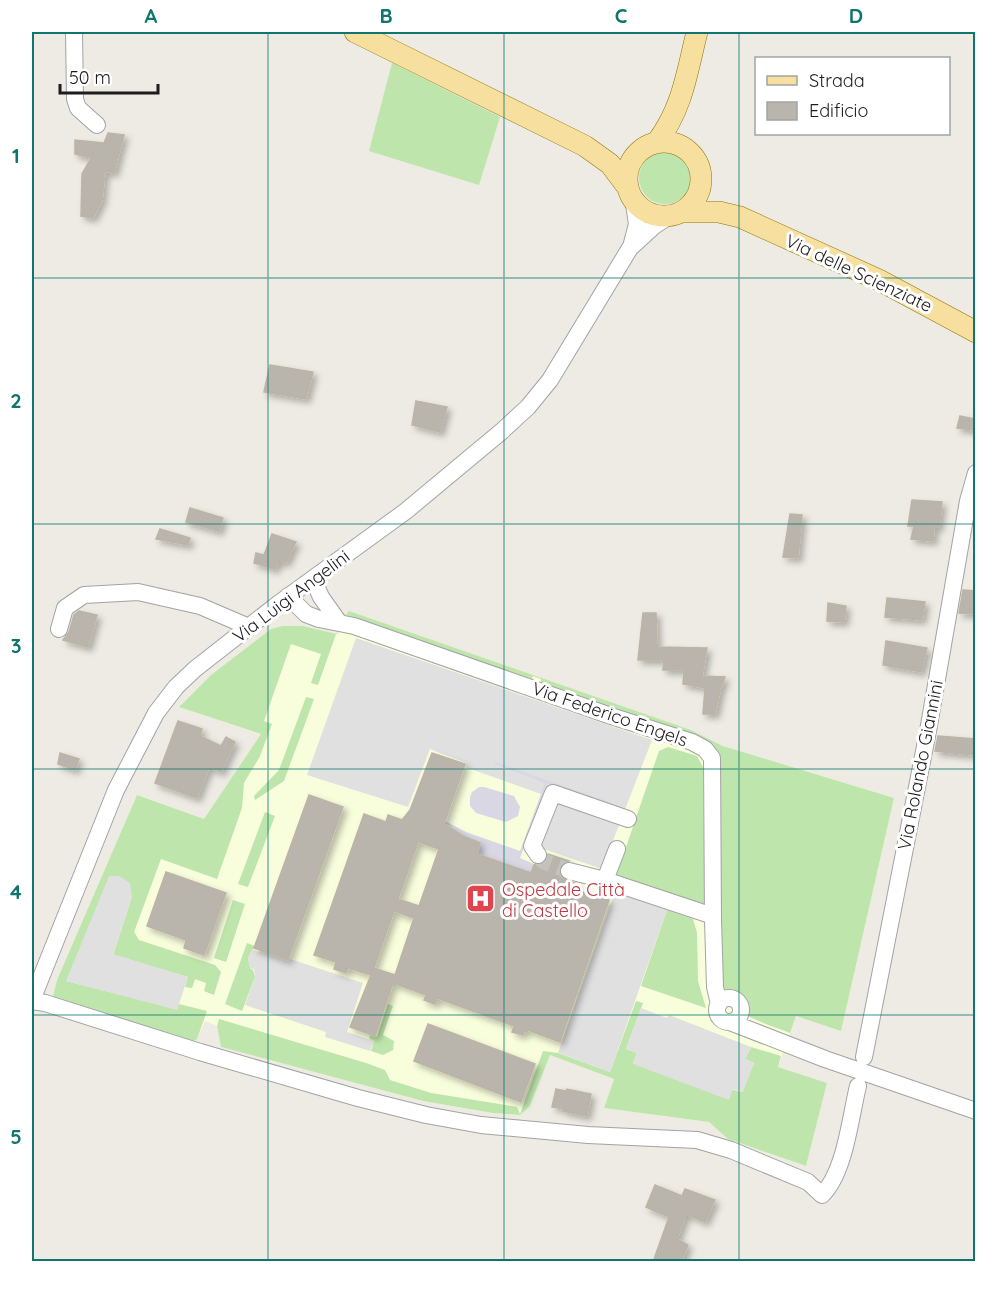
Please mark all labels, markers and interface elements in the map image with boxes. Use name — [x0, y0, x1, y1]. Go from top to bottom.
text: A — [145, 3, 158, 28]
text: B — [379, 3, 393, 28]
text: C — [615, 3, 628, 28]
text: D — [849, 3, 863, 28]
scale bar — [60, 57, 158, 95]
legend — [755, 57, 950, 135]
text: 50 m — [69, 66, 111, 89]
text: Strada — [809, 69, 865, 92]
text: Edificio — [809, 99, 868, 122]
text: 1 — [12, 143, 20, 168]
street label: Via delle Scienziate — [782, 229, 936, 317]
text: 2 — [10, 388, 22, 413]
street label: Via Luigi Angelini — [228, 544, 354, 648]
text: 3 — [11, 633, 21, 658]
street label: Via Federico Engels — [529, 677, 691, 751]
street label: Via Rolando Giannini — [892, 678, 948, 852]
place label: Ospedale Città di Castello — [502, 878, 625, 922]
text: 4 — [10, 879, 22, 904]
hospital icon: Ospedale Città di Castello — [465, 883, 497, 915]
text: 5 — [10, 1124, 22, 1149]

